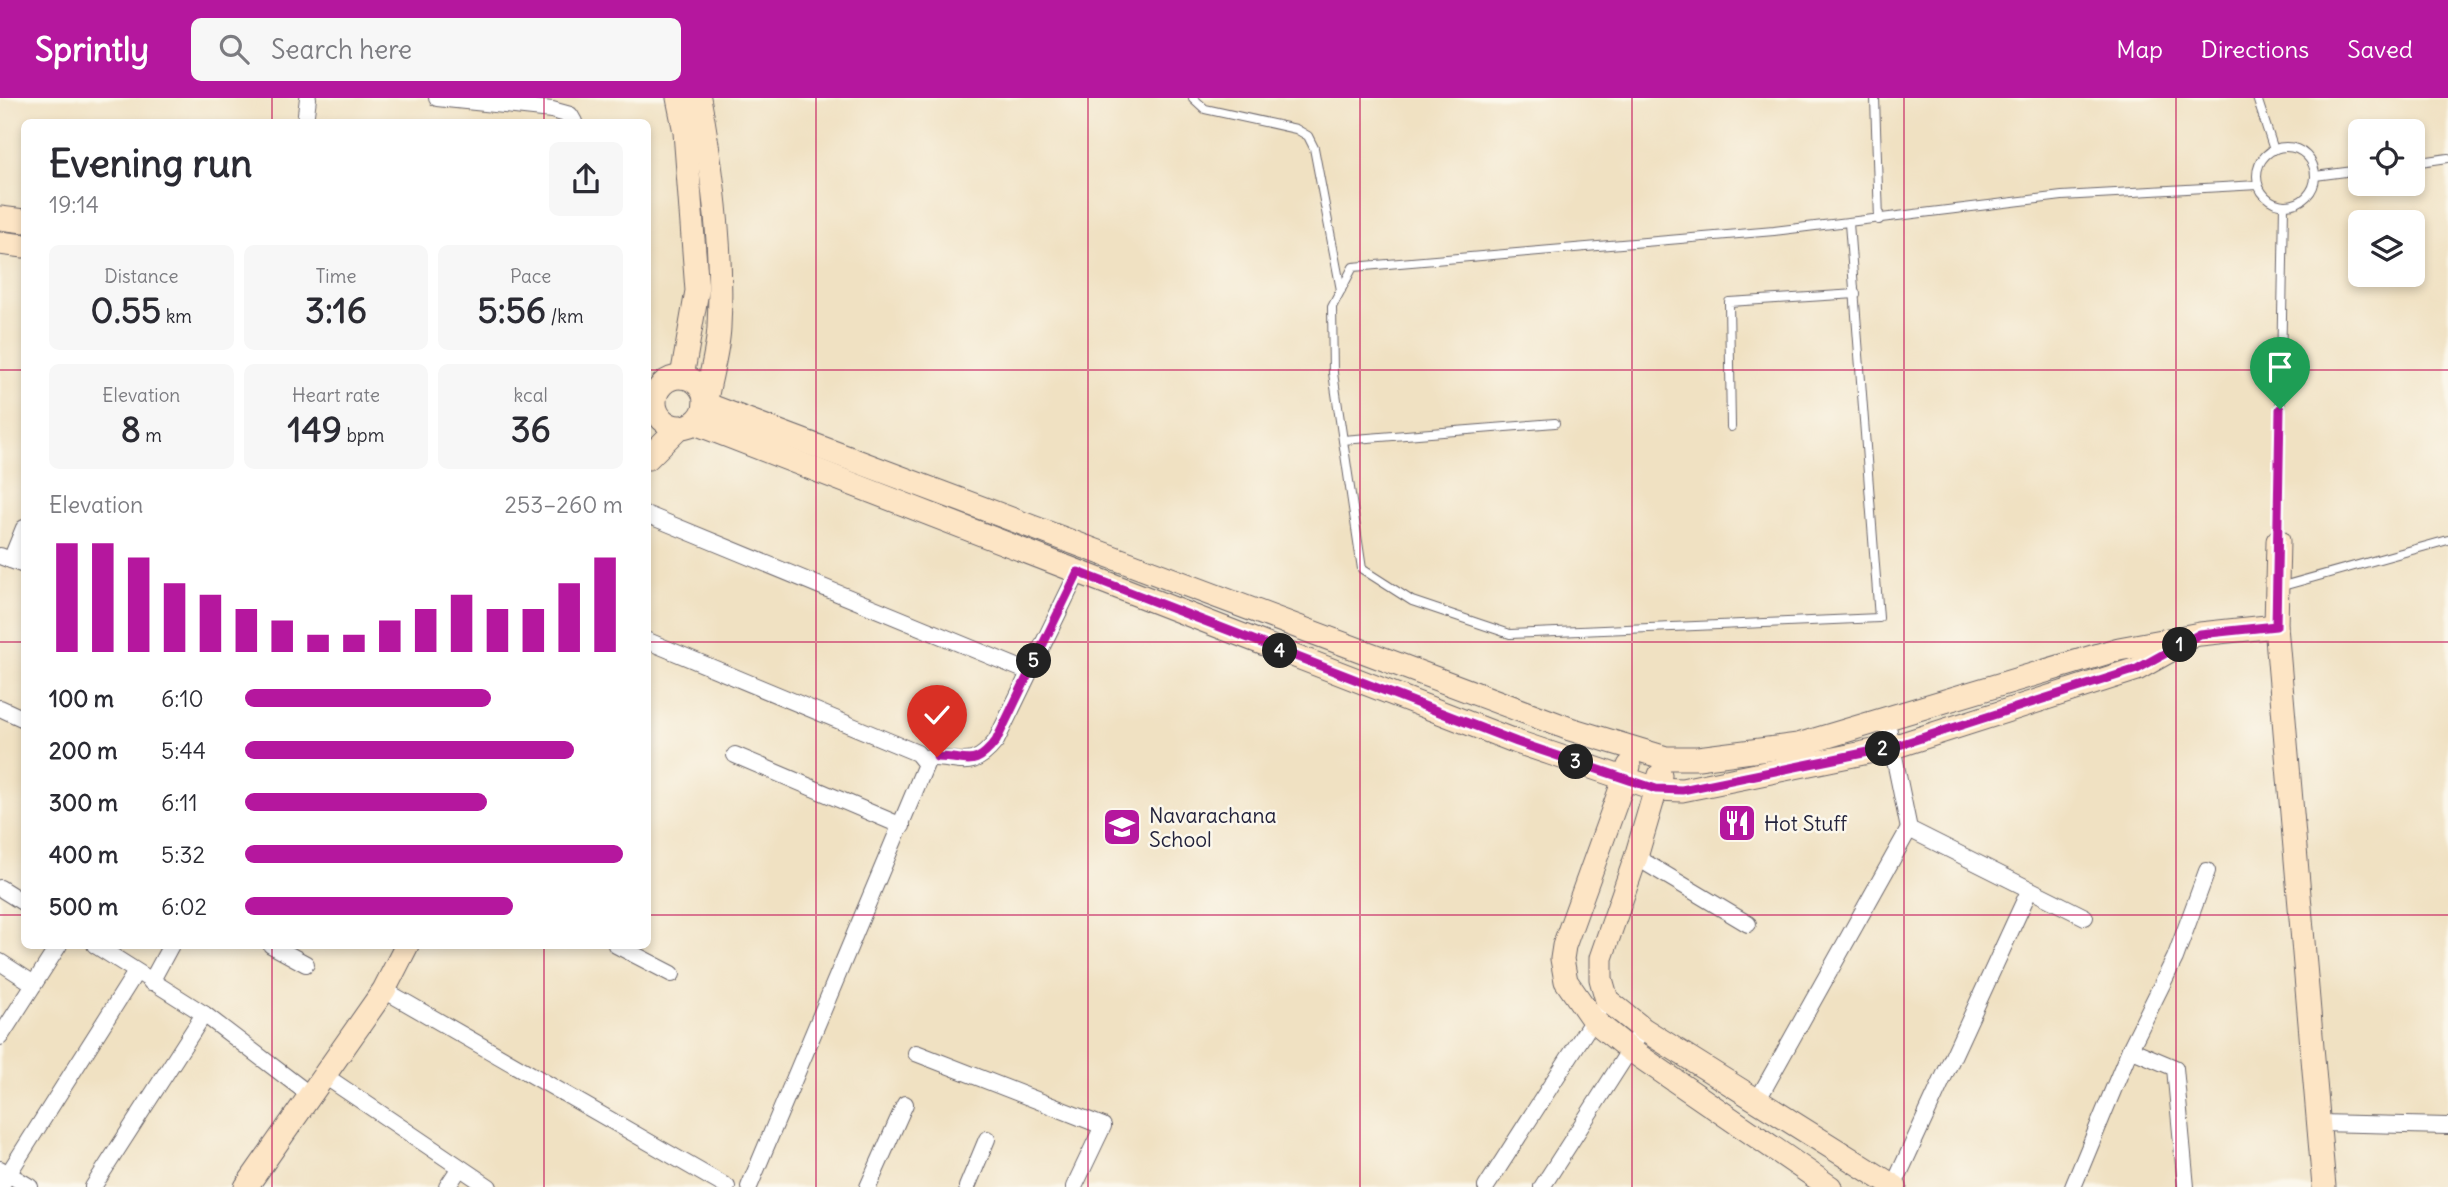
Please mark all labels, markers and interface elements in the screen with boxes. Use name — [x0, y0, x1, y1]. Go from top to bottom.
search box — [191, 18, 681, 81]
text: Sprintly — [35, 28, 149, 70]
icon: search — [215, 30, 253, 68]
text: Search here — [271, 33, 412, 66]
text: Map — [2116, 34, 2163, 64]
text: Directions — [2201, 34, 2309, 64]
text: Saved — [2347, 34, 2413, 64]
map controls — [2348, 119, 2425, 287]
button: locate — [2348, 119, 2425, 196]
text: Evening run — [49, 140, 252, 187]
button: share — [549, 142, 623, 216]
text: 19:14 — [49, 190, 99, 219]
button: layers — [2348, 210, 2425, 287]
text: Distance — [104, 264, 178, 288]
text: Time — [315, 264, 357, 288]
text: Pace — [510, 264, 551, 288]
text: 0.55 — [91, 288, 161, 332]
text: 3:16 — [305, 288, 367, 332]
text: 5:56 — [478, 288, 546, 332]
text: km — [161, 304, 192, 328]
text: /km — [546, 304, 584, 328]
pin — [2250, 337, 2310, 409]
icon: arrive — [2261, 348, 2299, 386]
text: Elevation — [102, 383, 180, 407]
text: Heart rate — [292, 383, 380, 407]
text: kcal — [514, 383, 548, 407]
text: 8 — [121, 407, 141, 451]
text: 149 — [288, 407, 342, 451]
text: 36 — [511, 407, 551, 451]
text: m — [141, 423, 162, 447]
text: bpm — [342, 423, 384, 447]
text: Elevation — [49, 490, 143, 519]
text: 253–260 m — [504, 490, 623, 519]
pin: 1 — [2162, 628, 2198, 662]
text: 1 — [2176, 632, 2183, 656]
pin: 4 — [1262, 634, 1298, 668]
text: 4 — [1274, 638, 1285, 662]
pin: 5 — [1016, 644, 1052, 678]
text: 5 — [1028, 648, 1039, 672]
text: 100 m — [49, 684, 114, 713]
text: 6:10 — [161, 684, 204, 713]
pin — [907, 685, 967, 757]
icon: check — [918, 696, 956, 734]
pin: 2 — [1866, 732, 1900, 766]
text: 200 m — [49, 736, 118, 765]
text: 5:44 — [161, 736, 206, 765]
text: 2 — [1877, 736, 1888, 760]
pin: 3 — [1558, 744, 1594, 780]
text: 3 — [1570, 749, 1581, 773]
text: 300 m — [49, 788, 118, 817]
text: 6:11 — [161, 788, 198, 817]
place label: Navarachana School — [1149, 802, 1277, 853]
restaurant icon: Hot Stuff — [1716, 802, 1758, 844]
school or university icon: Navarachana School — [1101, 806, 1143, 848]
place label: Hot Stuff — [1764, 810, 1848, 837]
text: 400 m — [49, 840, 118, 869]
text: 5:32 — [161, 840, 205, 869]
text: 500 m — [49, 892, 118, 921]
text: 6:02 — [161, 892, 207, 921]

